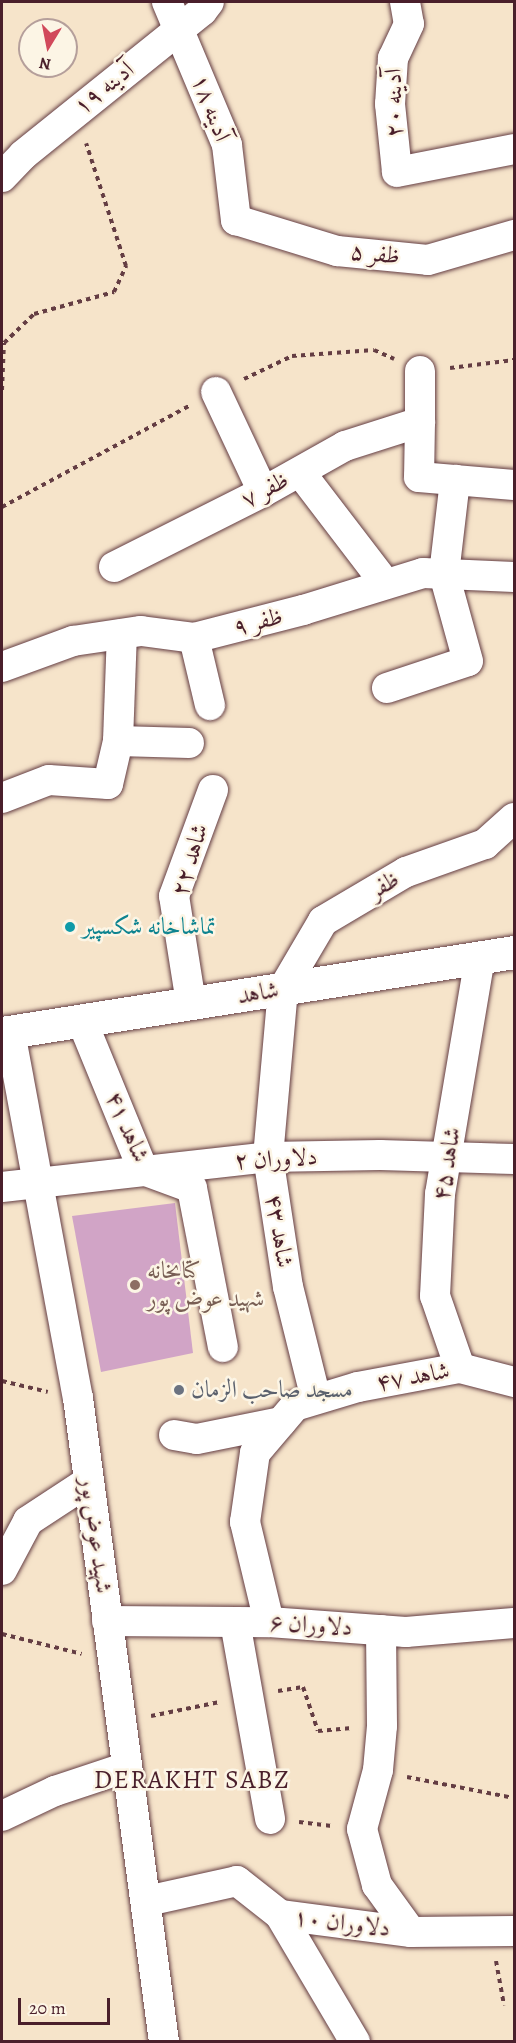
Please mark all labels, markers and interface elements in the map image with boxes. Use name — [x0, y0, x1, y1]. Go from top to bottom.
north arrow — [18, 18, 78, 78]
text: N — [38, 52, 53, 76]
street label: آدینه ۱۹ — [68, 55, 140, 121]
street label: آدینه ۲۰ — [379, 68, 409, 138]
street label: آدینه ۱۸ — [185, 71, 237, 145]
street label: ظفر ۵ — [349, 237, 401, 271]
street label: ظفر ۷ — [236, 466, 294, 514]
street label: ظفر ۹ — [230, 602, 286, 642]
street label: شاهد ۲۲ — [165, 820, 215, 900]
street label: ظفر — [363, 865, 405, 905]
place label: تماشاخانه شکسپیر — [82, 913, 216, 941]
marker: تماشاخانه شکسپیر — [63, 920, 77, 934]
street label: شاهد — [235, 976, 281, 1010]
street label: شاهد ۴۱ — [99, 1087, 155, 1167]
street label: شاهد ۴۵ — [427, 1125, 467, 1203]
street label: دلاوران ۲ — [234, 1142, 318, 1176]
street label: شاهد ۴۳ — [259, 1192, 299, 1270]
place label: کتابخانه شهید عوض پور — [147, 1257, 264, 1313]
marker: کتابخانه شهید عوض پور — [128, 1278, 142, 1292]
street label: شاهد ۴۷ — [374, 1356, 452, 1398]
place label: مسجد صاحب الزمان — [191, 1376, 353, 1404]
marker: مسجد صاحب الزمان — [172, 1383, 186, 1397]
street label: شهید عوض پور — [74, 1475, 118, 1595]
street label: دلاوران ۶ — [269, 1608, 353, 1642]
district label: DERAKHT SABZ — [94, 1764, 290, 1796]
street label: دلاوران ۱۰ — [292, 1903, 392, 1943]
scale bar — [21, 1986, 112, 2024]
text: 20 m — [29, 1996, 66, 2020]

